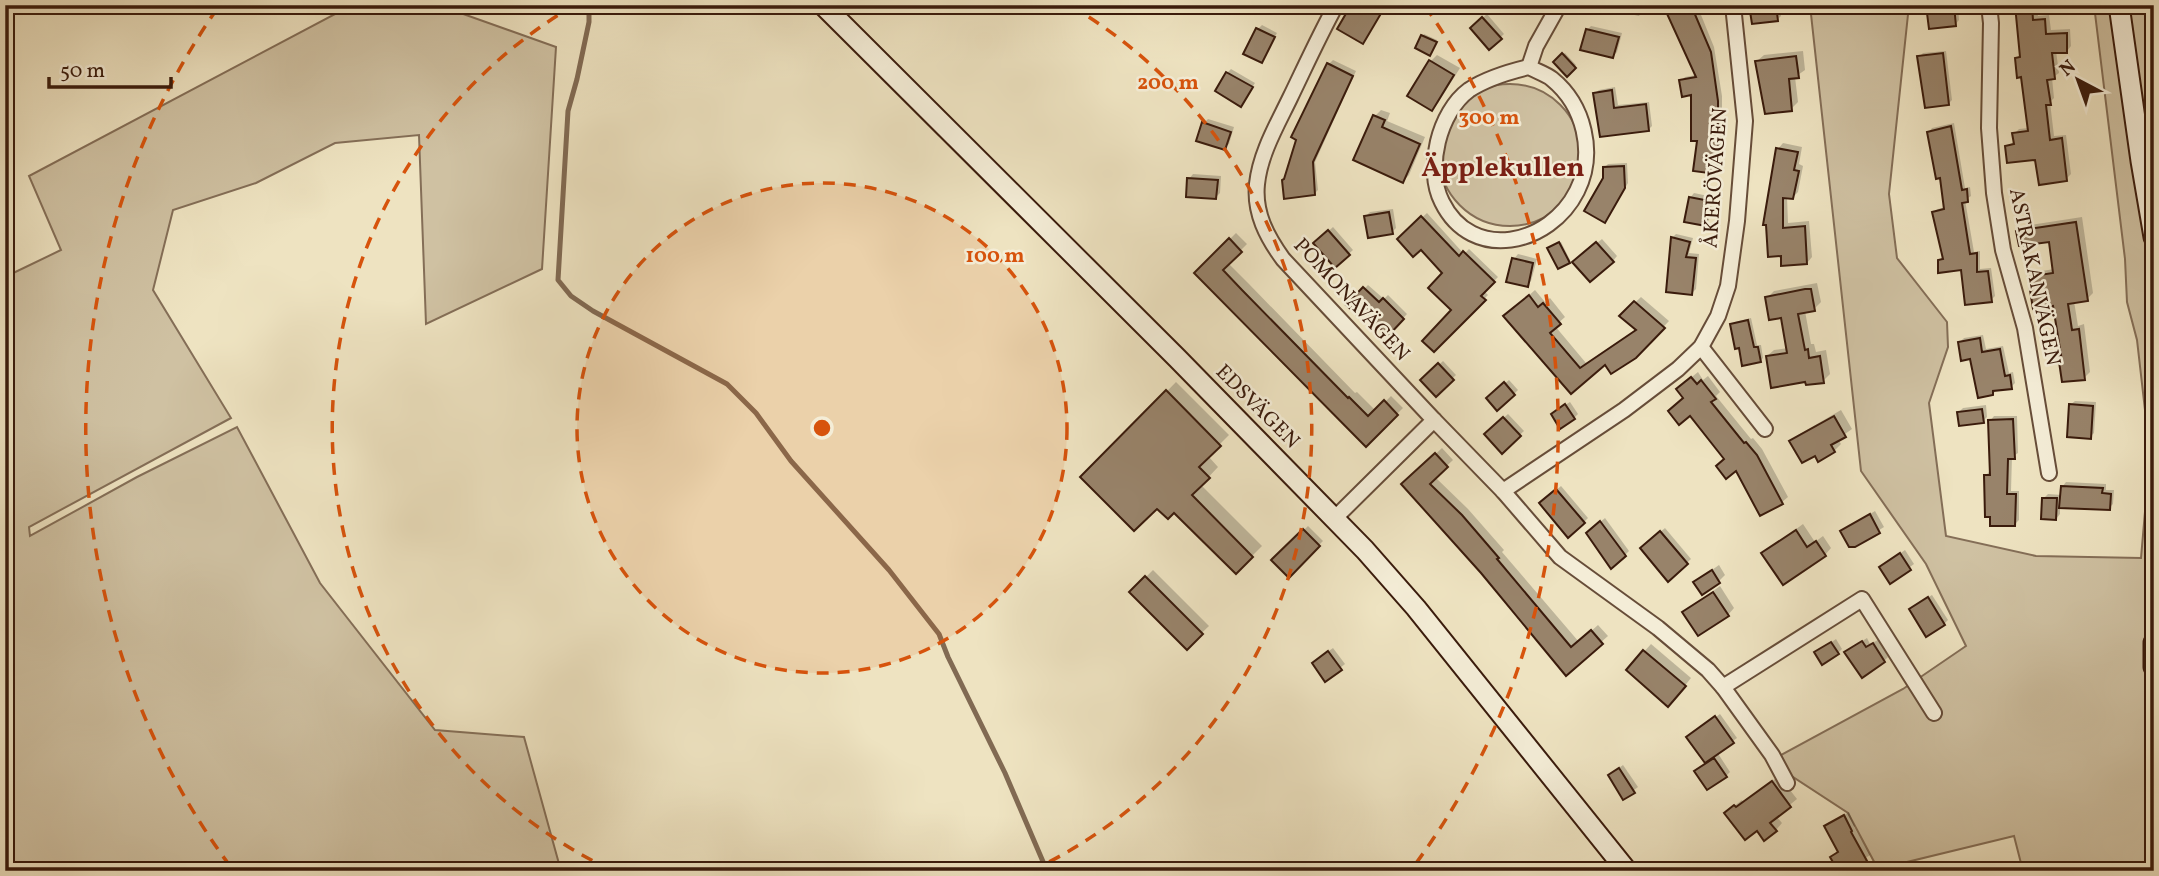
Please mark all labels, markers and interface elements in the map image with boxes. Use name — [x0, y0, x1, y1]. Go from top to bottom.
scale bar — [49, 46, 172, 90]
north arrow — [2044, 46, 2114, 116]
text: N — [2054, 54, 2082, 83]
text: 50 m — [60, 57, 105, 86]
text: 200 m — [1137, 69, 1199, 98]
text: 300 m — [1459, 104, 1519, 133]
street label: ÅKERÖVÄGEN — [1697, 107, 1735, 249]
district label: Äpplekullen — [1421, 149, 1585, 188]
street label: ASTRAKANVÄGEN — [2001, 186, 2067, 368]
street label: POMONAVÄGEN — [1286, 232, 1416, 368]
text: 100 m — [965, 242, 1025, 271]
street label: EDSVÄGEN — [1208, 358, 1306, 456]
centre of rings — [810, 416, 834, 440]

